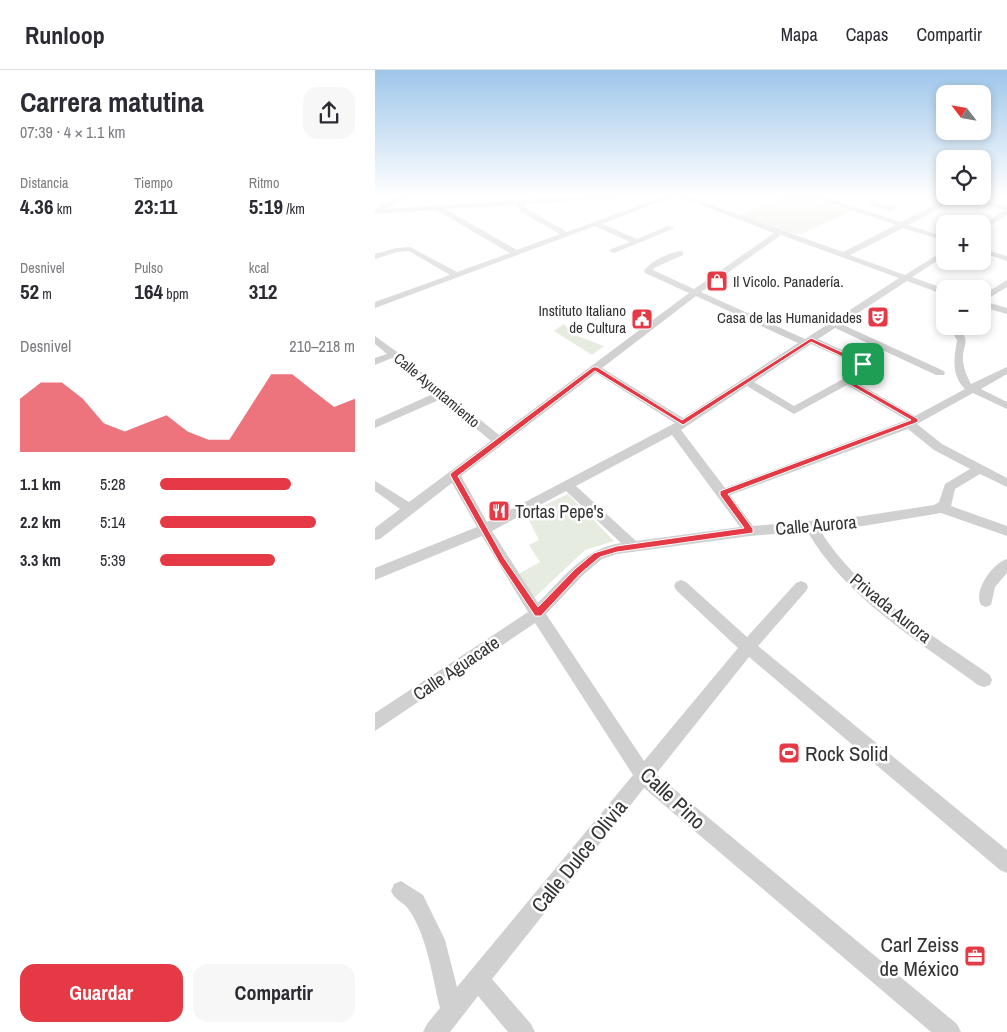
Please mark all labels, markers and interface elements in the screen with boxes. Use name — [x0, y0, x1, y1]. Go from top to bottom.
text: Runloop — [25, 19, 105, 51]
text: Mapa — [781, 22, 818, 47]
text: Capas — [846, 22, 888, 47]
text: Compartir — [916, 22, 982, 47]
text: Carrera matutina — [20, 83, 204, 121]
north arrow — [936, 85, 991, 140]
map controls — [936, 85, 991, 335]
button: share — [303, 87, 355, 139]
text: 07:39 · 4 × 1.1 km — [20, 121, 125, 143]
button: locate — [936, 150, 991, 205]
text: Distancia — [20, 174, 69, 192]
text: Tiempo — [134, 174, 173, 192]
text: Ritmo — [249, 174, 279, 192]
text: 4.36 — [20, 192, 54, 221]
text: 23:11 — [134, 192, 177, 221]
text: 5:19 — [249, 192, 283, 221]
text: km — [54, 200, 72, 218]
text: /km — [283, 200, 305, 218]
button: + — [936, 215, 991, 270]
text: Desnivel — [20, 259, 65, 277]
text: Pulso — [134, 259, 163, 277]
text: kcal — [249, 259, 269, 277]
shop icon: Il Vicolo. Panadería. — [705, 269, 729, 293]
place label: Il Vicolo. Panadería. — [733, 271, 844, 292]
text: 52 — [20, 277, 39, 306]
text: 164 — [134, 277, 163, 306]
text: 312 — [249, 277, 277, 306]
button: − — [936, 280, 991, 335]
text: m — [39, 285, 52, 303]
text: bpm — [163, 285, 189, 303]
place label: Instituto Italiano de Cultura — [538, 300, 626, 338]
theatre icon: Casa de las Humanidades — [866, 305, 890, 329]
public building icon: Instituto Italiano de Cultura — [630, 307, 654, 331]
place label: Casa de las Humanidades — [717, 307, 862, 328]
text: Desnivel — [20, 335, 71, 357]
text: 210–218 m — [289, 335, 355, 357]
pin — [842, 343, 884, 385]
street label: Calle Ayuntamiento — [389, 348, 485, 432]
icon: arrive — [849, 350, 877, 378]
text: 1.1 km — [20, 473, 61, 495]
text: 5:28 — [100, 473, 126, 495]
restaurant icon: Tortas Pepe's — [487, 499, 511, 523]
place label: Tortas Pepe's — [515, 499, 604, 524]
street label: Calle Aurora — [774, 509, 858, 541]
text: 2.2 km — [20, 511, 61, 533]
text: 5:14 — [100, 511, 126, 533]
text: 3.3 km — [20, 549, 61, 571]
text: 5:39 — [100, 549, 126, 571]
street label: Privada Aurora — [845, 567, 937, 649]
street label: Calle Aguacate — [408, 630, 504, 706]
place label: Rock Solid — [805, 739, 888, 768]
sports icon: Rock Solid — [777, 741, 801, 765]
street label: Calle Pino — [634, 760, 712, 836]
street label: Calle Dulce Olivia — [524, 793, 634, 919]
place label: Carl Zeiss de México — [880, 930, 959, 983]
office icon: Carl Zeiss de México — [963, 944, 987, 968]
button: Guardar — [20, 964, 183, 1022]
button: Compartir — [193, 964, 355, 1022]

